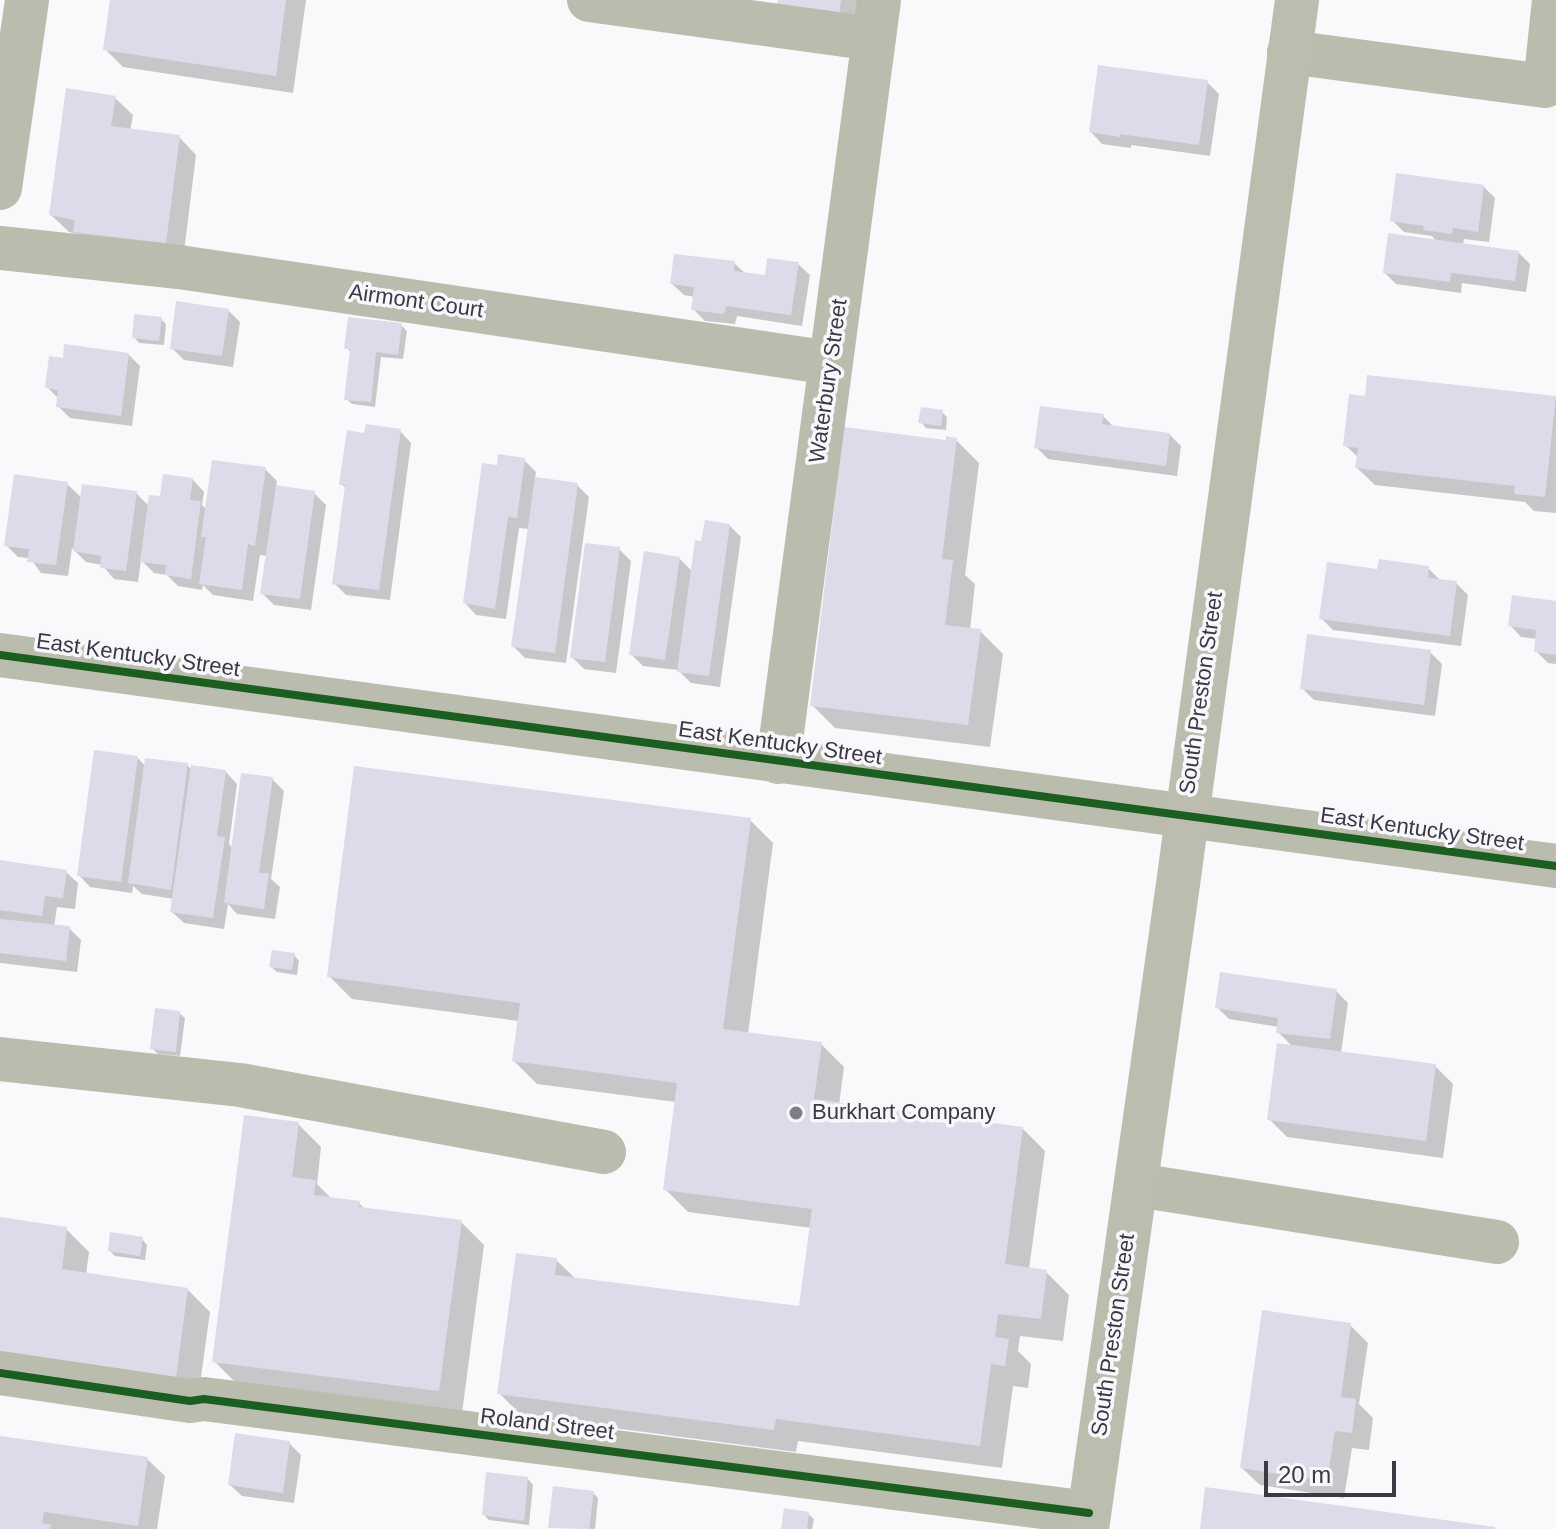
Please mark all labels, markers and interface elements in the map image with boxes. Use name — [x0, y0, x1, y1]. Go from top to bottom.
street label: Airmont Court — [347, 279, 485, 325]
street label: Waterbury Street — [804, 297, 854, 465]
street label: South Preston Street — [1175, 590, 1229, 796]
street label: East Kentucky Street — [34, 629, 242, 683]
street label: East Kentucky Street — [676, 717, 884, 771]
street label: East Kentucky Street — [1318, 803, 1526, 857]
place label: Burkhart Company — [812, 1100, 995, 1126]
marker: Burkhart Company — [787, 1104, 805, 1122]
street label: South Preston Street — [1087, 1232, 1141, 1438]
street label: Roland Street — [479, 1404, 615, 1446]
scale bar — [1268, 1445, 1400, 1495]
text: 20 m — [1278, 1461, 1331, 1488]

